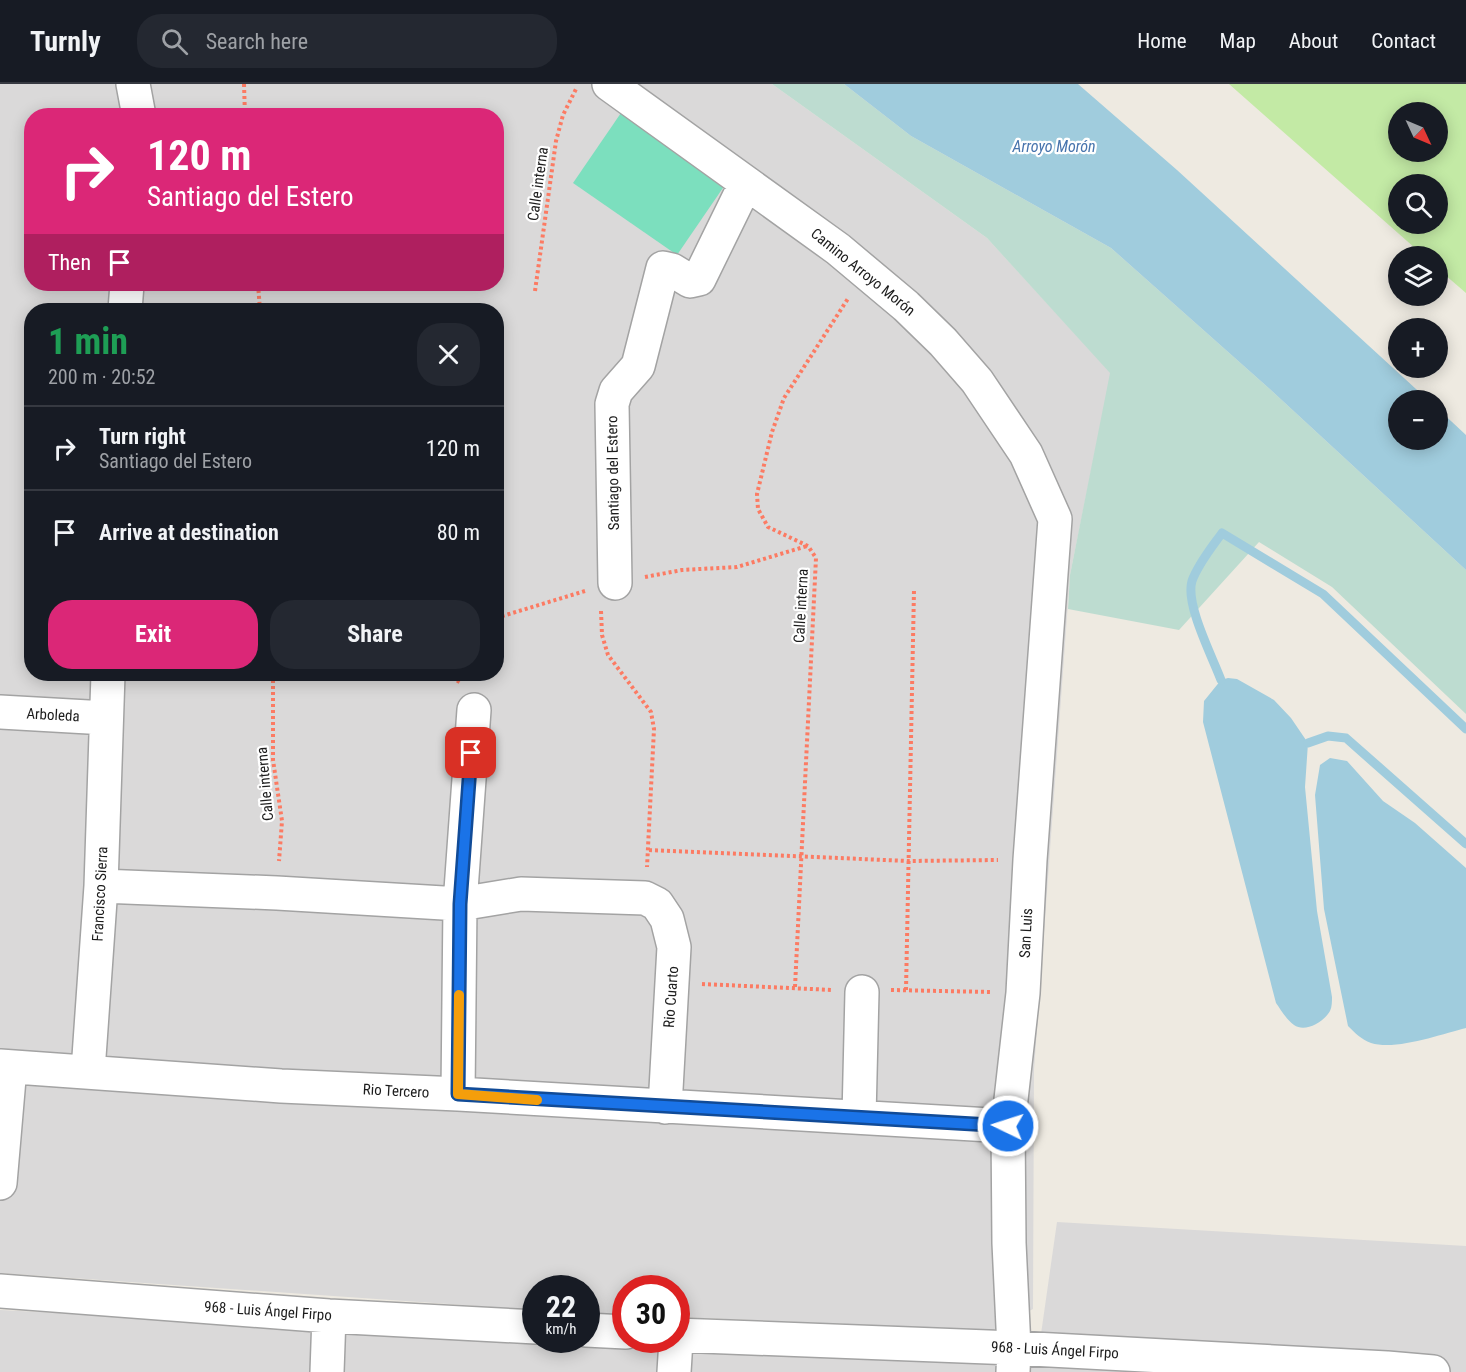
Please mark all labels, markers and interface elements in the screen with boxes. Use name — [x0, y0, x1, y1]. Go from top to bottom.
search box — [137, 14, 557, 68]
text: Turnly — [30, 25, 101, 58]
icon: search — [158, 25, 191, 58]
text: Search here — [206, 29, 308, 54]
text: Home — [1137, 29, 1187, 53]
text: Map — [1220, 29, 1256, 53]
text: About — [1289, 29, 1338, 53]
text: Contact — [1371, 29, 1436, 53]
north arrow — [1388, 102, 1448, 162]
map controls — [1388, 102, 1448, 450]
text: 120 m — [147, 131, 252, 180]
icon: right — [48, 132, 126, 210]
water label: Arroyo Morón — [1011, 137, 1096, 156]
street label: Calle interna — [524, 146, 552, 222]
button: search — [1388, 174, 1448, 234]
text: Santiago del Estero — [147, 181, 354, 213]
street label: Camino Arroyo Morón — [807, 224, 919, 320]
icon: arrive — [103, 246, 136, 279]
button: layers — [1388, 246, 1448, 306]
text: Then — [48, 250, 91, 275]
button: + — [1388, 318, 1448, 378]
text: 1 min — [48, 321, 128, 363]
button: close — [417, 323, 480, 386]
text: 200 m · 20:52 — [48, 365, 155, 389]
button: − — [1388, 390, 1448, 450]
street label: Santiago del Estero — [603, 415, 623, 531]
text: Turn right — [99, 424, 186, 449]
icon: right — [48, 432, 81, 465]
text: 120 m — [426, 436, 480, 461]
text: Santiago del Estero — [99, 449, 252, 473]
icon: arrive — [48, 516, 81, 549]
text: Arrive at destination — [99, 520, 279, 545]
text: 80 m — [437, 520, 480, 545]
street label: Calle interna — [790, 568, 812, 644]
button: Exit — [48, 600, 258, 669]
button: Share — [270, 600, 480, 669]
street label: Arboleda — [26, 705, 80, 725]
pin — [445, 727, 496, 778]
icon: arrive — [454, 736, 487, 769]
street label: Calle interna — [253, 746, 277, 822]
street label: Francisco Sierra — [89, 846, 111, 942]
street label: San Luis — [1016, 907, 1036, 958]
street label: Rio Cuarto — [660, 965, 682, 1029]
street label: Rio Tercero — [362, 1080, 430, 1102]
position arrow — [976, 1094, 1040, 1158]
speed limit sign: 30 — [612, 1275, 690, 1353]
text: 22 — [546, 1289, 576, 1324]
street label: 968 - Luis Ángel Firpo — [204, 1298, 332, 1324]
text: km/h — [546, 1320, 576, 1338]
street label: 968 - Luis Ángel Firpo — [991, 1338, 1119, 1362]

